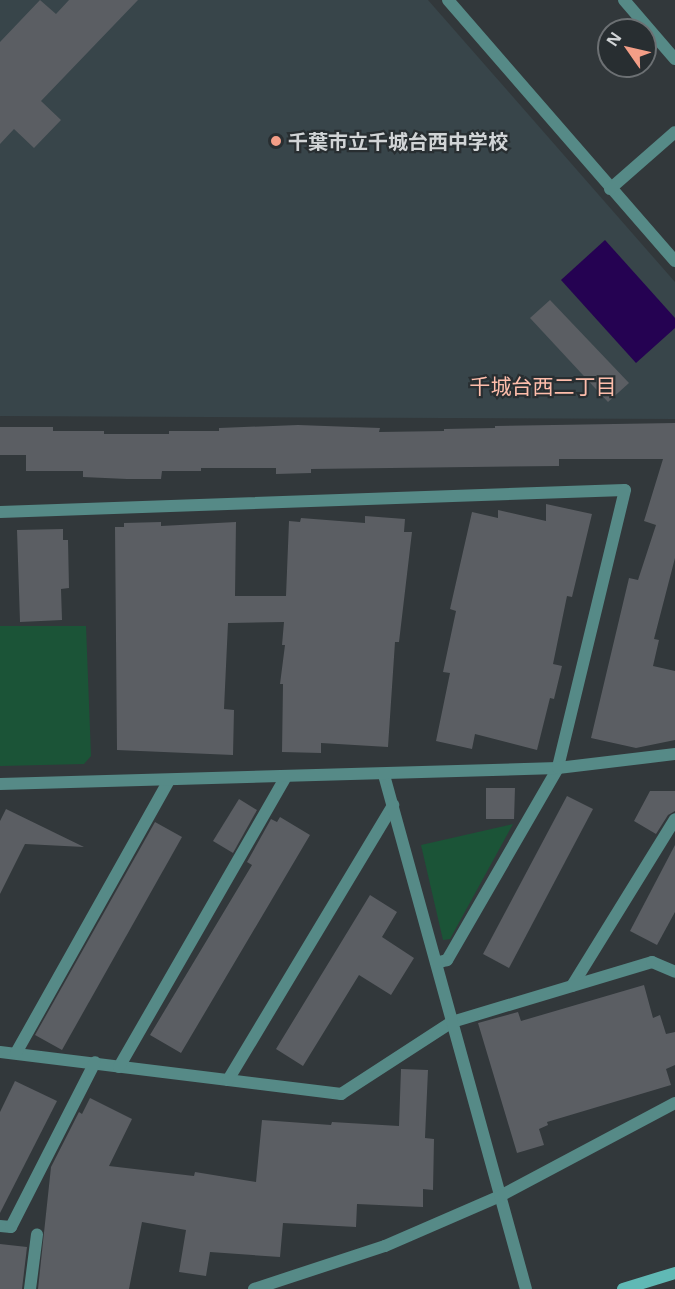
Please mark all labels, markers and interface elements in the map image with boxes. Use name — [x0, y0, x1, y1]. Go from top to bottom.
north arrow — [597, 18, 657, 78]
text: N — [601, 28, 626, 51]
place label: 千葉市立千城台西中学校 — [288, 129, 508, 153]
marker: 千葉市立千城台西中学校 — [269, 134, 283, 148]
district label: 千城台西二丁目 — [470, 373, 616, 399]

